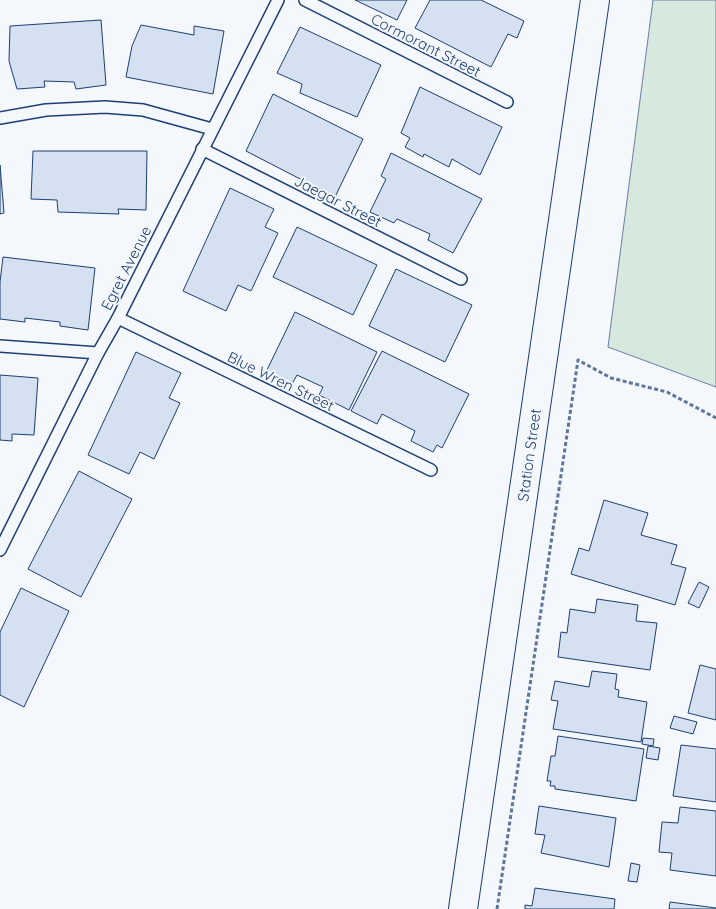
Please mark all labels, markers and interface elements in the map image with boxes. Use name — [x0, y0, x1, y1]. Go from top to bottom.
street label: Cormorant Street — [368, 9, 484, 81]
street label: Jaegar Street — [291, 171, 385, 231]
street label: Egret Avenue — [97, 223, 155, 313]
street label: Blue Wren Street — [225, 347, 337, 415]
street label: Station Street — [513, 407, 545, 503]

